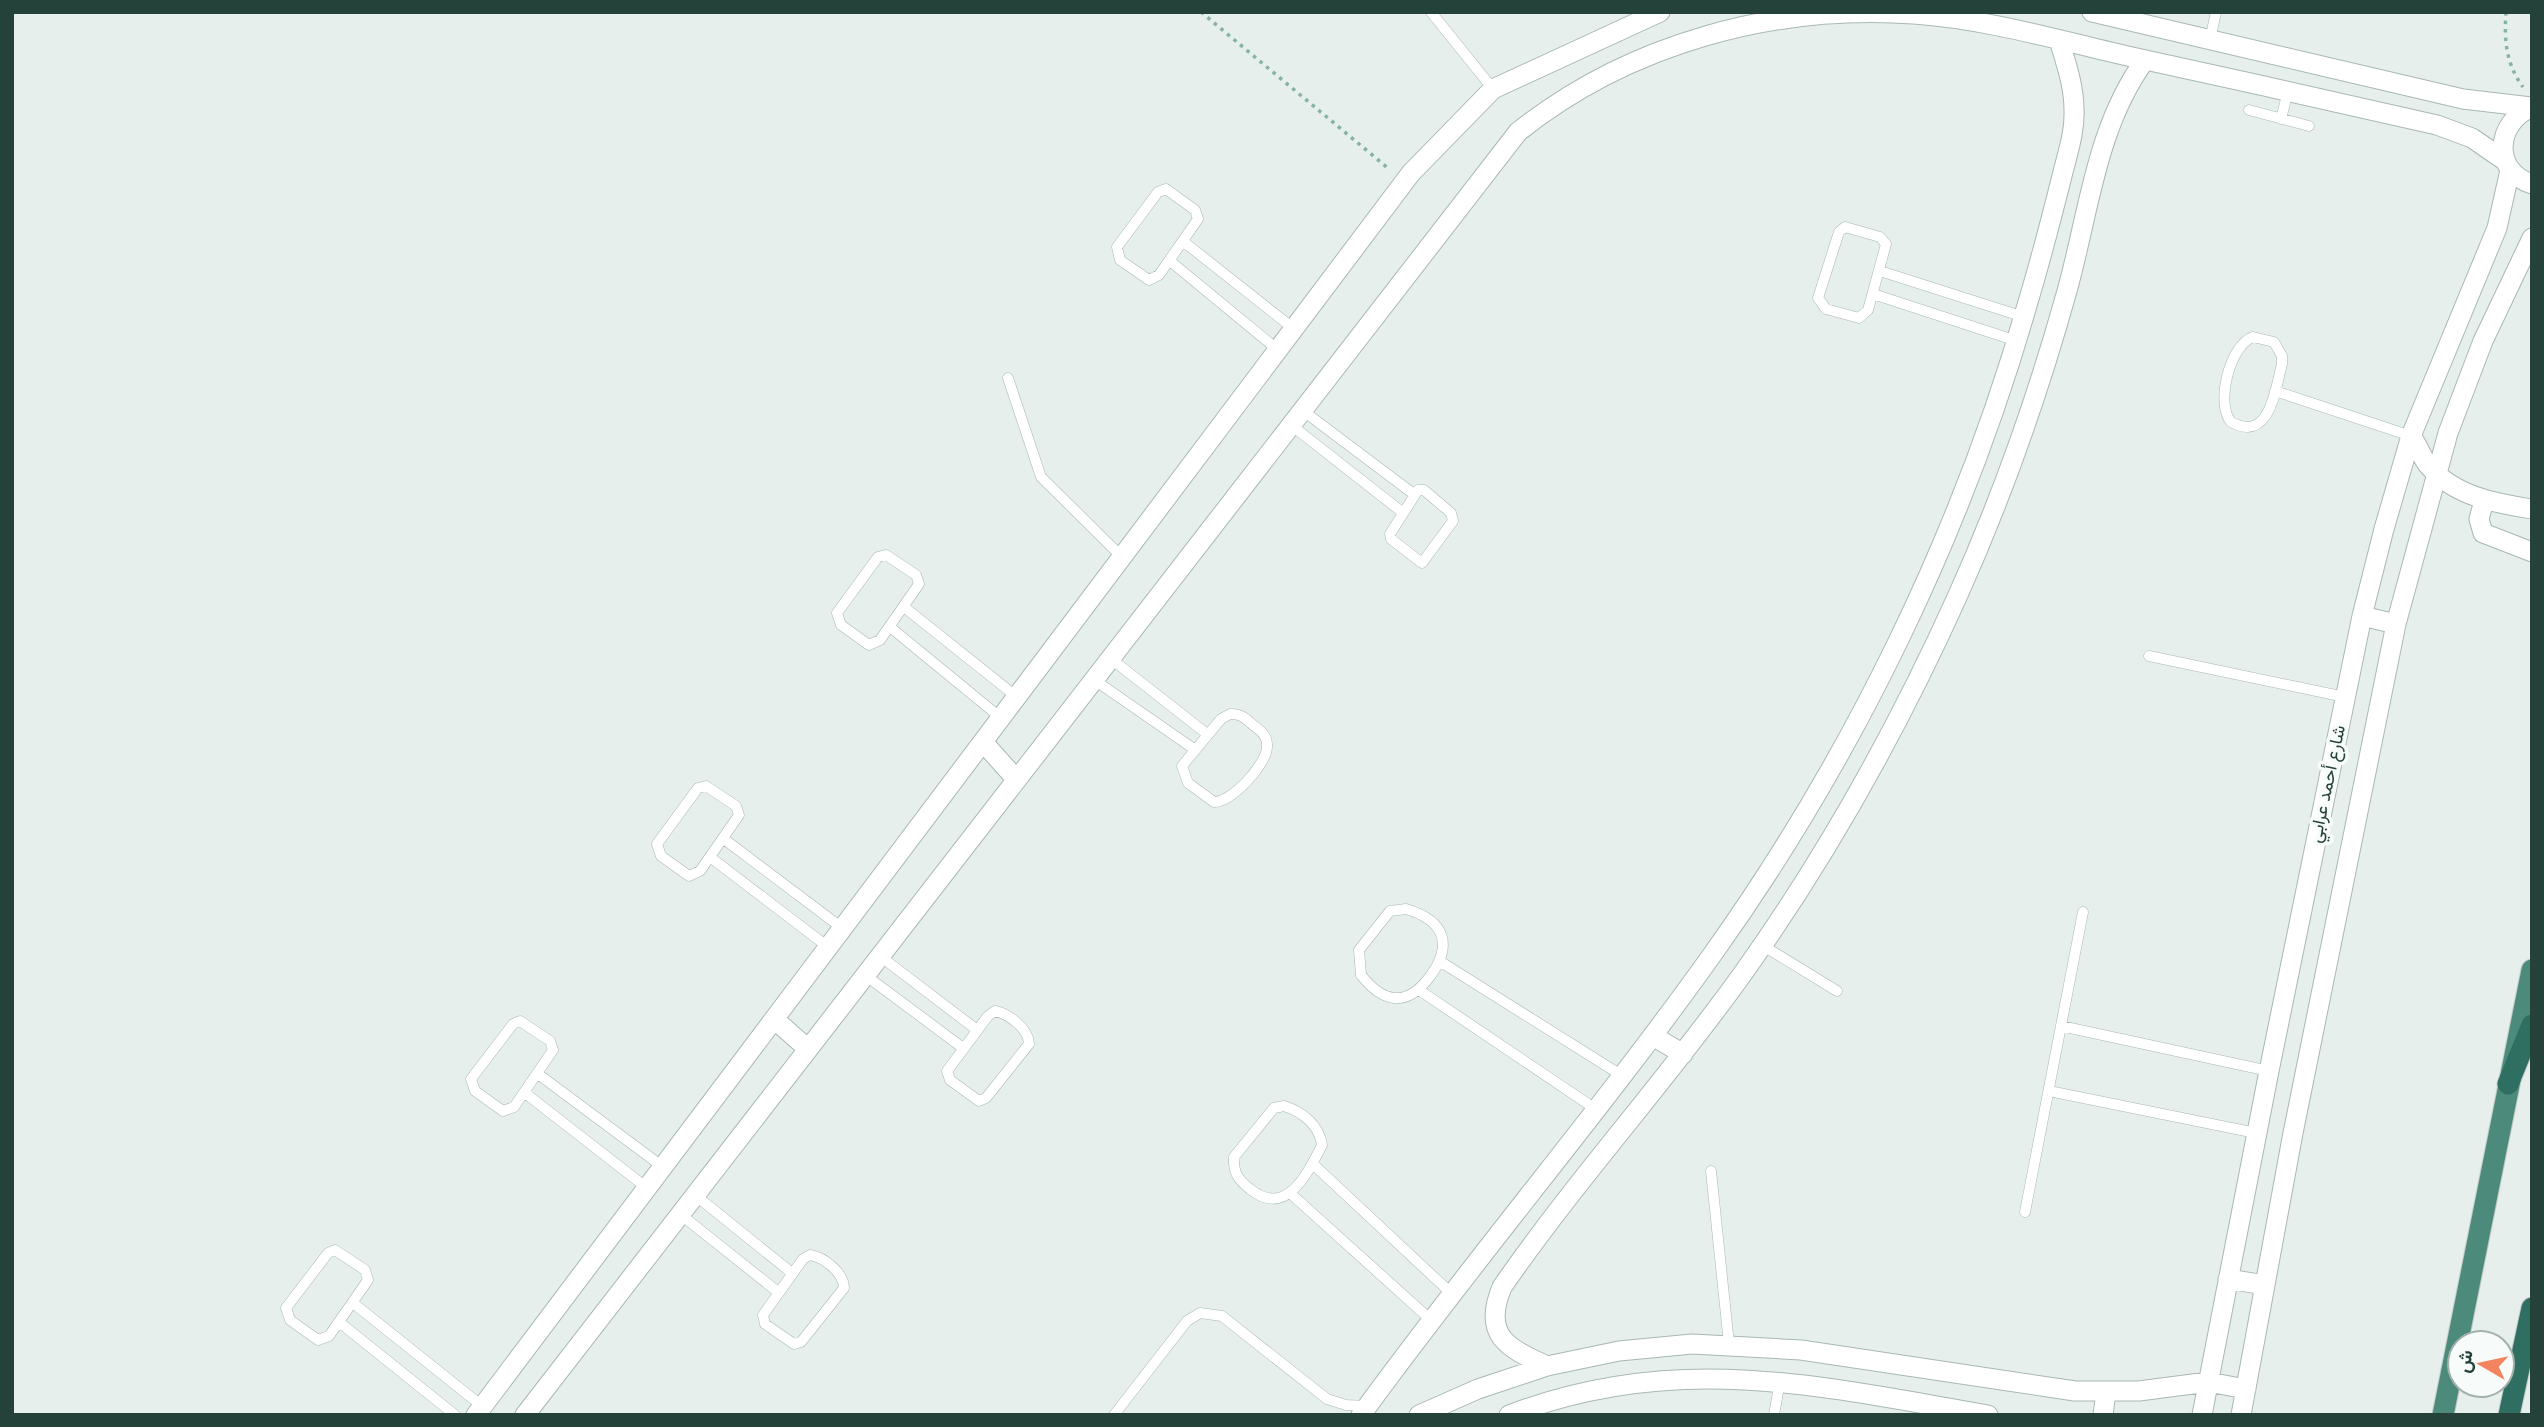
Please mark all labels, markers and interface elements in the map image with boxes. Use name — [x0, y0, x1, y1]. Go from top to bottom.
street label: شارع أحمد عرابي — [2304, 723, 2354, 846]
north arrow — [2446, 1329, 2516, 1399]
text: ش — [2453, 1348, 2478, 1374]

